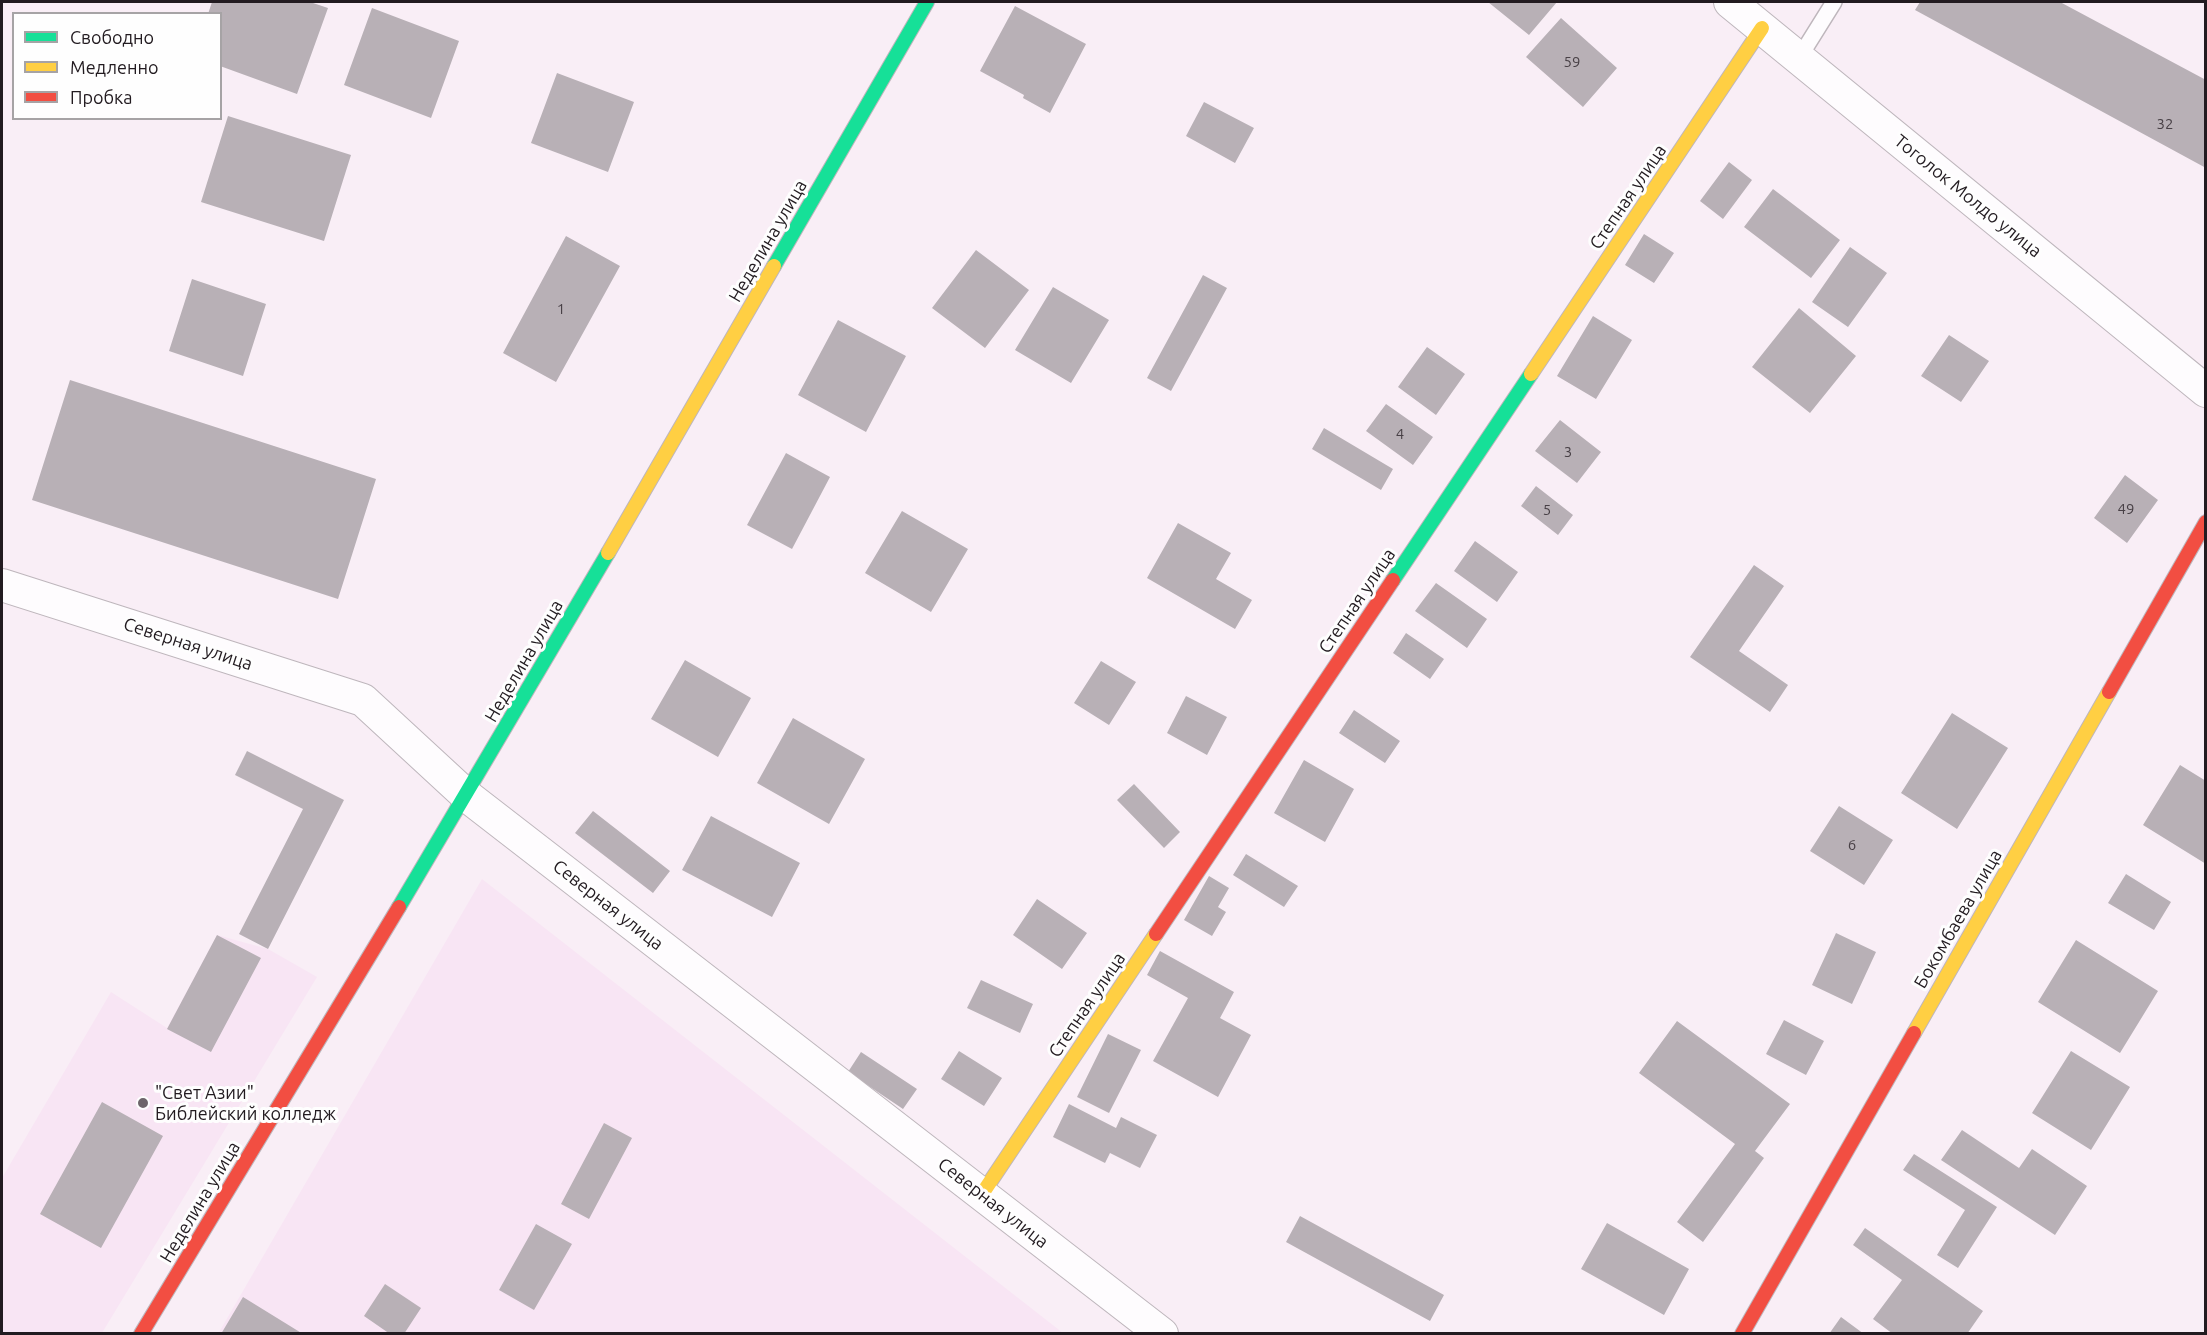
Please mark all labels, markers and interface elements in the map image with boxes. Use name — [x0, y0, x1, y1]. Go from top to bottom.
legend — [12, 12, 222, 120]
text: Свободно — [70, 27, 154, 47]
house number: 59 — [1564, 53, 1580, 71]
text: Медленно — [70, 57, 159, 77]
text: Пробка — [70, 87, 133, 107]
house number: 32 — [2157, 115, 2173, 133]
street label: Тоголок Молдо улица — [1890, 130, 2046, 262]
street label: Степная улица — [1585, 140, 1671, 254]
street label: Неделина улица — [724, 176, 812, 306]
house number: 1 — [557, 300, 565, 318]
house number: 4 — [1396, 425, 1404, 443]
house number: 3 — [1564, 443, 1572, 461]
house number: 49 — [2118, 500, 2134, 518]
house number: 5 — [1543, 501, 1551, 519]
street label: Степная улица — [1314, 544, 1400, 658]
street label: Неделина улица — [480, 596, 568, 726]
street label: Северная улица — [121, 613, 255, 675]
house number: 6 — [1848, 836, 1856, 854]
street label: Бокомбаева улица — [1910, 846, 2006, 992]
street label: Северная улица — [548, 855, 668, 955]
street label: Степная улица — [1044, 948, 1130, 1062]
place label: "Свет Азии" Библейский колледж — [155, 1082, 336, 1124]
marker: "Свет Азии" Библейский колледж — [136, 1096, 150, 1110]
street label: Неделина улица — [155, 1138, 245, 1266]
street label: Северная улица — [933, 1153, 1053, 1253]

